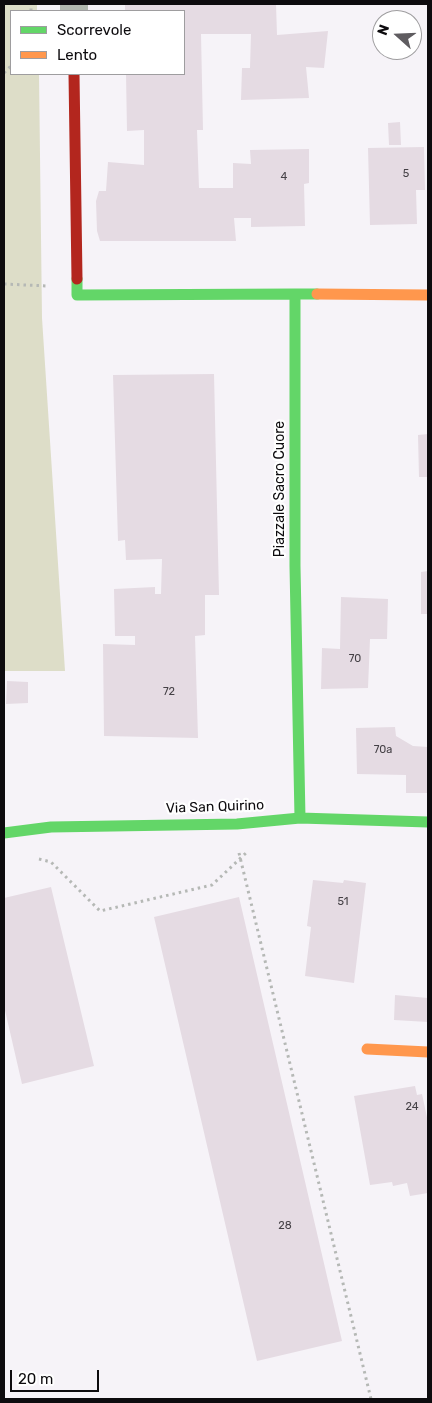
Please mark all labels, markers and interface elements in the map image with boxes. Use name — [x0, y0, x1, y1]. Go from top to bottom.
legend — [10, 10, 185, 75]
north arrow — [372, 10, 422, 60]
text: Scorrevole — [57, 21, 131, 39]
text: N — [374, 22, 393, 38]
text: Lento — [57, 46, 97, 64]
house number: 5 — [403, 167, 409, 181]
house number: 4 — [281, 170, 287, 184]
street label: Piazzale Sacro Cuore — [272, 421, 288, 557]
house number: 70 — [349, 652, 361, 666]
house number: 72 — [163, 685, 175, 699]
house number: 70a — [374, 743, 392, 757]
street label: Via San Quirino — [165, 797, 265, 817]
house number: 51 — [337, 895, 349, 909]
house number: 24 — [405, 1100, 419, 1114]
house number: 28 — [278, 1219, 292, 1233]
scale bar — [12, 1360, 101, 1392]
text: 20 m — [18, 1370, 53, 1388]

